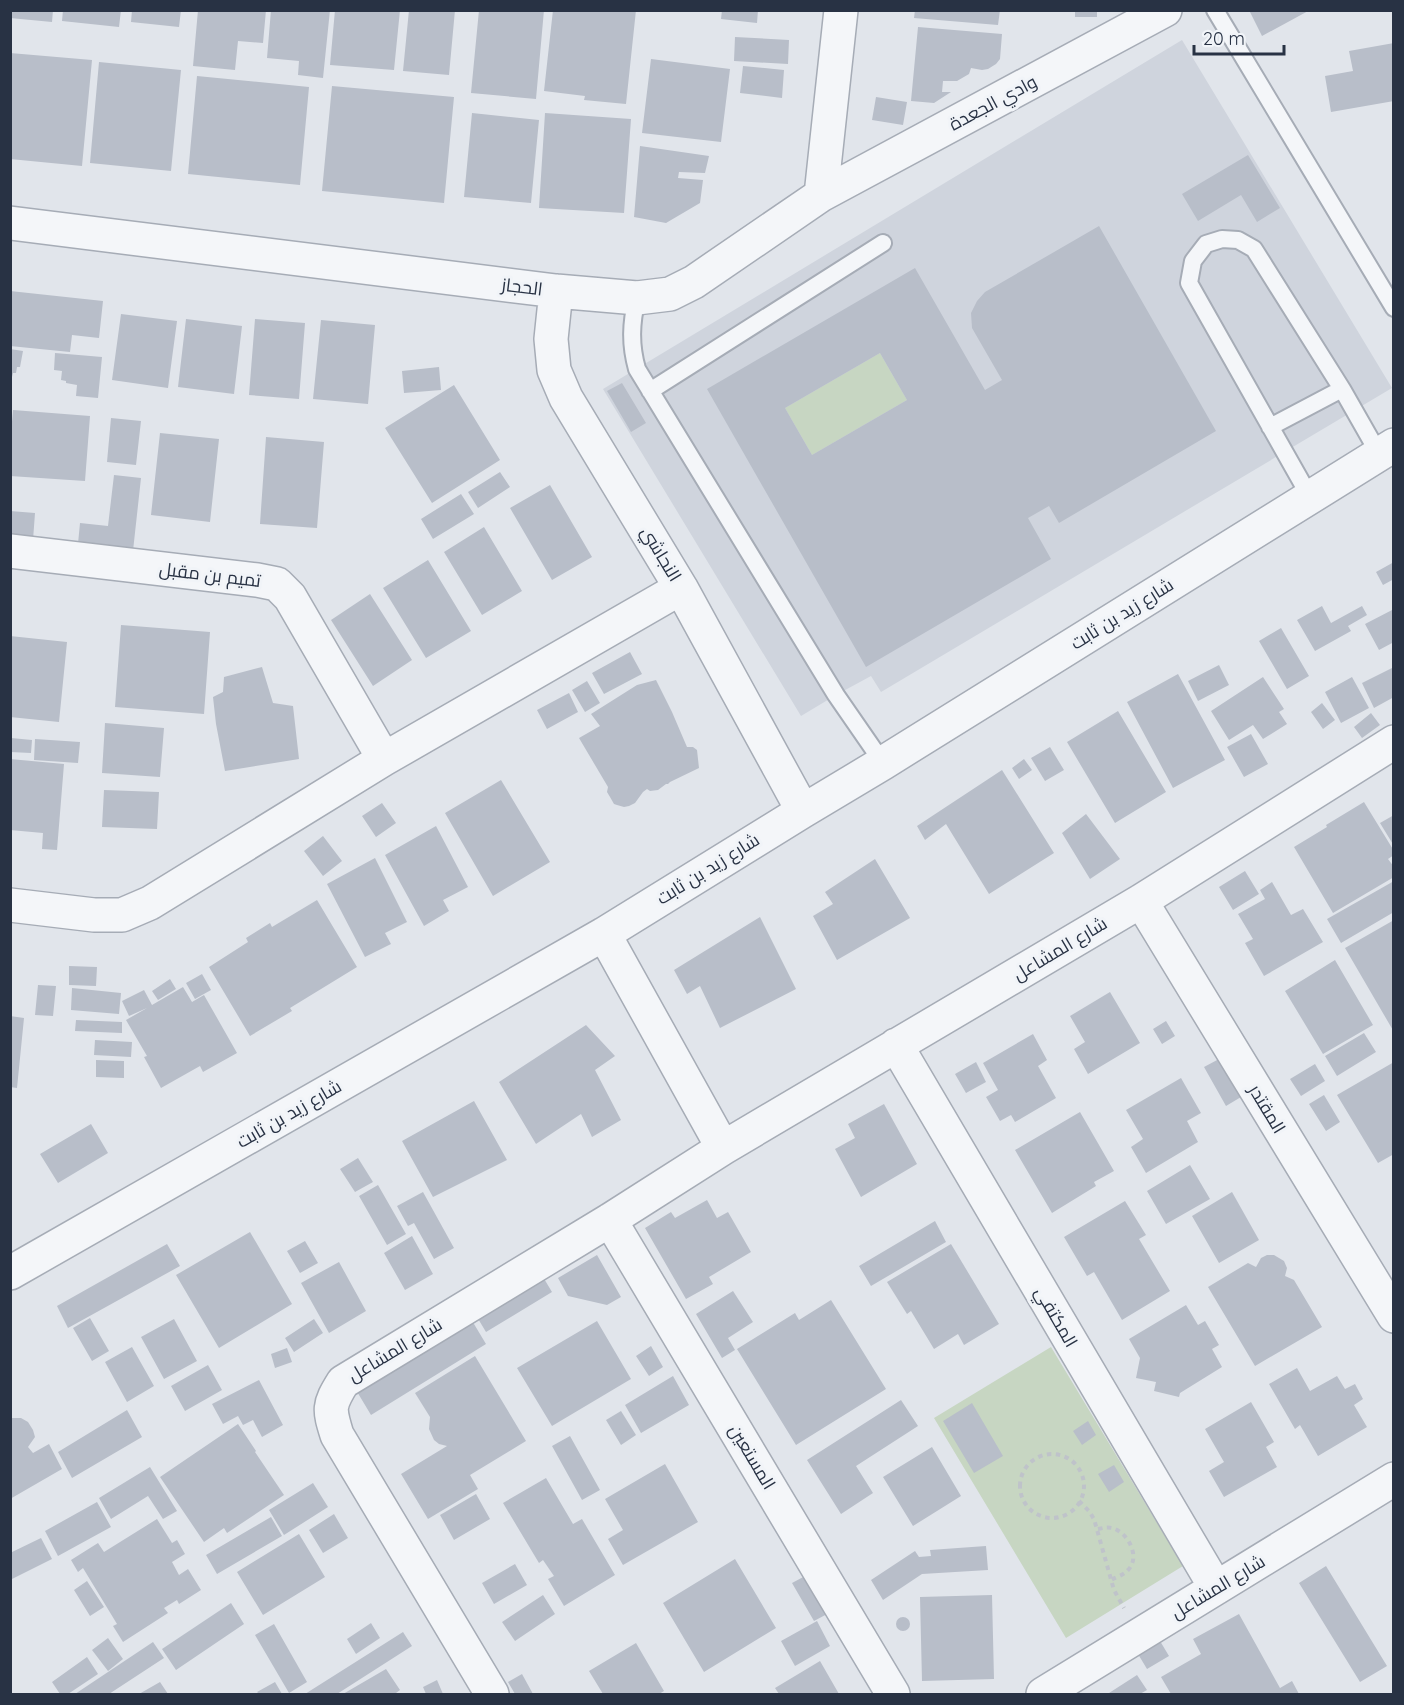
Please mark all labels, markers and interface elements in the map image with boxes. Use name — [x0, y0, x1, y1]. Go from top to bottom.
scale bar — [1194, 18, 1284, 56]
text: 20 m — [1203, 27, 1245, 50]
street label: وادي الجعدة — [945, 70, 1042, 138]
street label: الحجاز — [499, 272, 544, 300]
street label: النجاشي — [634, 522, 687, 587]
street label: تميم بن مقبل — [158, 557, 262, 593]
street label: شارع زيد بن ثابت — [1066, 573, 1178, 655]
street label: شارع زيد بن ثابت — [652, 828, 764, 910]
street label: شارع المشاعل — [1008, 911, 1112, 987]
street label: شارع زيد بن ثابت — [232, 1074, 346, 1154]
street label: المقتدر — [1243, 1079, 1291, 1137]
street label: المكتفي — [1027, 1282, 1083, 1353]
street label: شارع المشاعل — [343, 1312, 447, 1388]
street label: المستعين — [724, 1420, 781, 1494]
street label: شارع المشاعل — [1166, 1549, 1270, 1625]

